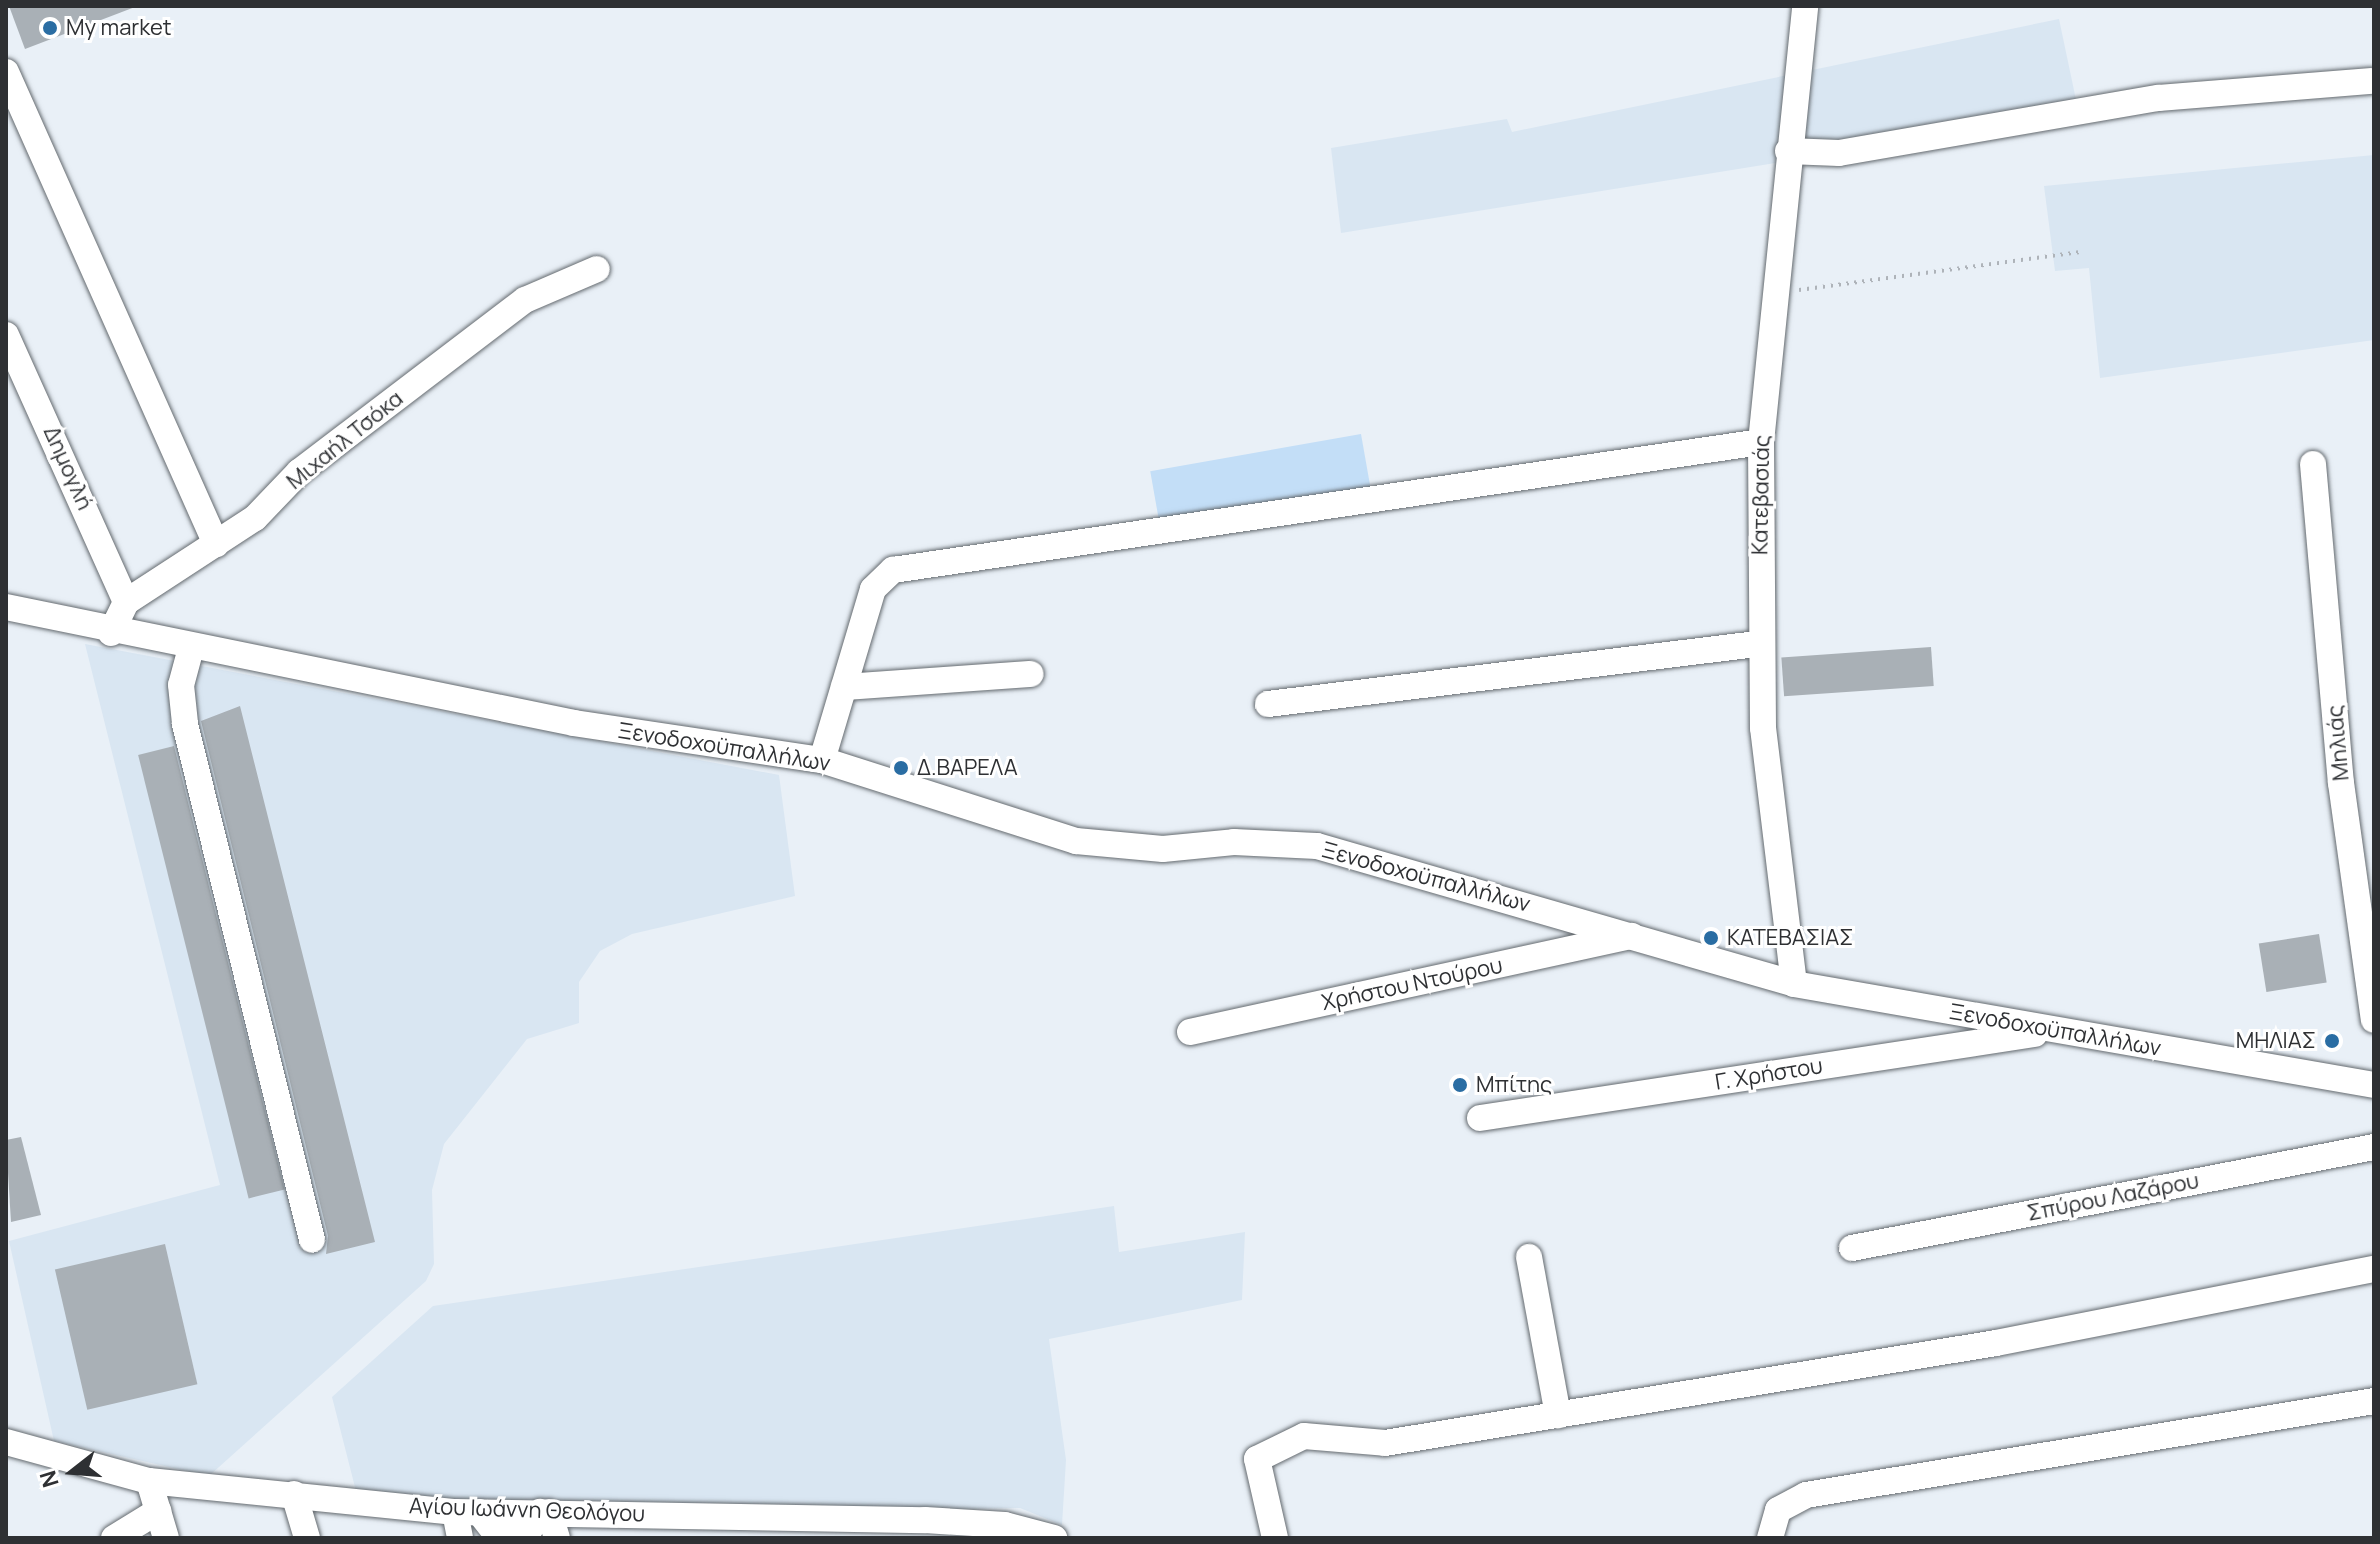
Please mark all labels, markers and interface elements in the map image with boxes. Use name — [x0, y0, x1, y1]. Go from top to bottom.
place label: My market — [66, 15, 172, 41]
marker: My market — [41, 19, 59, 37]
street label: Μιχαήλ Τσόκα — [282, 385, 408, 495]
street label: Δημογλή — [38, 422, 98, 514]
street label: Κατεβασιάς — [1747, 435, 1775, 555]
street label: Μηλιάς — [2322, 704, 2354, 782]
street label: Ξενοδοχοϋπαλλήλων — [616, 717, 832, 777]
place label: Δ.ΒΑΡΕΛΑ — [917, 755, 1018, 781]
marker: Δ.ΒΑΡΕΛΑ — [892, 759, 910, 777]
street label: Ξενοδοχοϋπαλλήλων — [1319, 836, 1533, 918]
place label: ΚΑΤΕΒΑΣΙΑΣ — [1727, 925, 1853, 951]
marker: ΚΑΤΕΒΑΣΙΑΣ — [1702, 929, 1720, 947]
street label: Χρήστου Ντούρου — [1319, 952, 1505, 1016]
street label: Ξενοδοχοϋπαλλήλων — [1947, 998, 2163, 1062]
place label: ΜΗΛΙΑΣ — [2236, 1028, 2316, 1054]
marker: ΜΗΛΙΑΣ — [2323, 1032, 2341, 1050]
street label: Γ. Χρήστου — [1713, 1052, 1825, 1096]
place label: Μπίτης — [1476, 1072, 1552, 1098]
marker: Μπίτης — [1451, 1076, 1469, 1094]
street label: Σπύρου Λαζάρου — [2025, 1167, 2201, 1227]
north arrow — [32, 1432, 112, 1512]
text: N — [32, 1467, 66, 1491]
street label: Αγίου Ιωάννη Θεολόγου — [408, 1493, 646, 1527]

